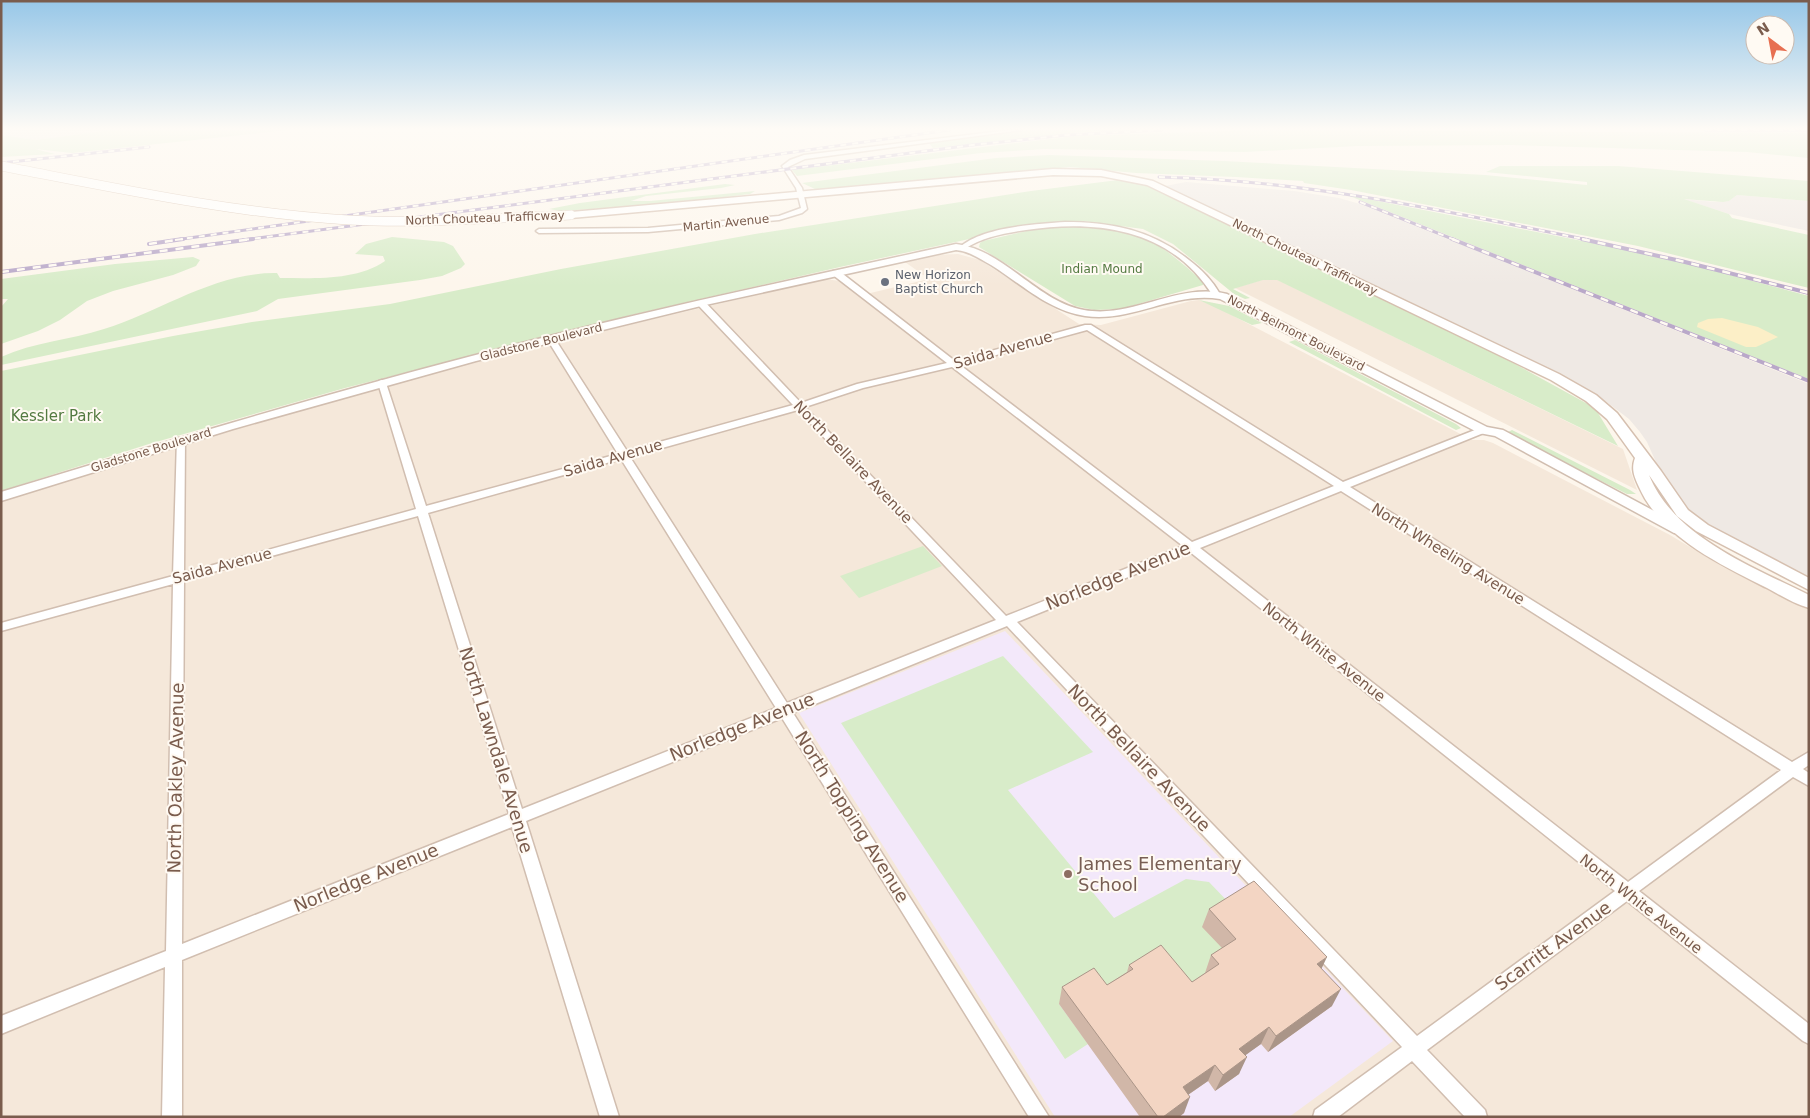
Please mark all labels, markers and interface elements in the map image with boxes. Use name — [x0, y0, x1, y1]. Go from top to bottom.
north arrow — [1745, 15, 1795, 65]
text: N — [1754, 19, 1772, 39]
street label: North Chouteau Trafficway — [405, 208, 565, 228]
street label: Martin Avenue — [682, 212, 770, 234]
street label: North Chouteau Trafficway — [1230, 216, 1380, 298]
park label: Indian Mound — [1061, 262, 1143, 276]
place label: New Horizon Baptist Church — [895, 268, 983, 296]
marker: New Horizon Baptist Church — [879, 276, 891, 288]
street label: North Belmont Boulevard — [1225, 292, 1367, 374]
street label: Gladstone Boulevard — [478, 320, 604, 364]
street label: Saida Avenue — [951, 327, 1055, 373]
street label: North Bellaire Avenue — [790, 397, 916, 527]
park label: Kessler Park — [11, 407, 102, 425]
street label: Gladstone Boulevard — [89, 425, 213, 475]
street label: Saida Avenue — [561, 435, 665, 481]
street label: North Wheeling Avenue — [1368, 499, 1528, 609]
street label: Norledge Avenue — [1042, 537, 1193, 614]
street label: Saida Avenue — [170, 544, 274, 588]
street label: North White Avenue — [1259, 598, 1389, 706]
street label: North Lawndale Avenue — [455, 644, 538, 855]
street label: North Bellaire Avenue — [1064, 680, 1215, 836]
street label: North Oakley Avenue — [163, 682, 188, 874]
street label: Norledge Avenue — [666, 688, 817, 765]
street label: North Topping Avenue — [791, 727, 914, 906]
street label: Norledge Avenue — [290, 839, 441, 916]
street label: North White Avenue — [1576, 850, 1706, 958]
place label: James Elementary School — [1077, 853, 1242, 895]
marker: James Elementary School — [1062, 868, 1074, 880]
street label: Scarritt Avenue — [1490, 896, 1615, 995]

